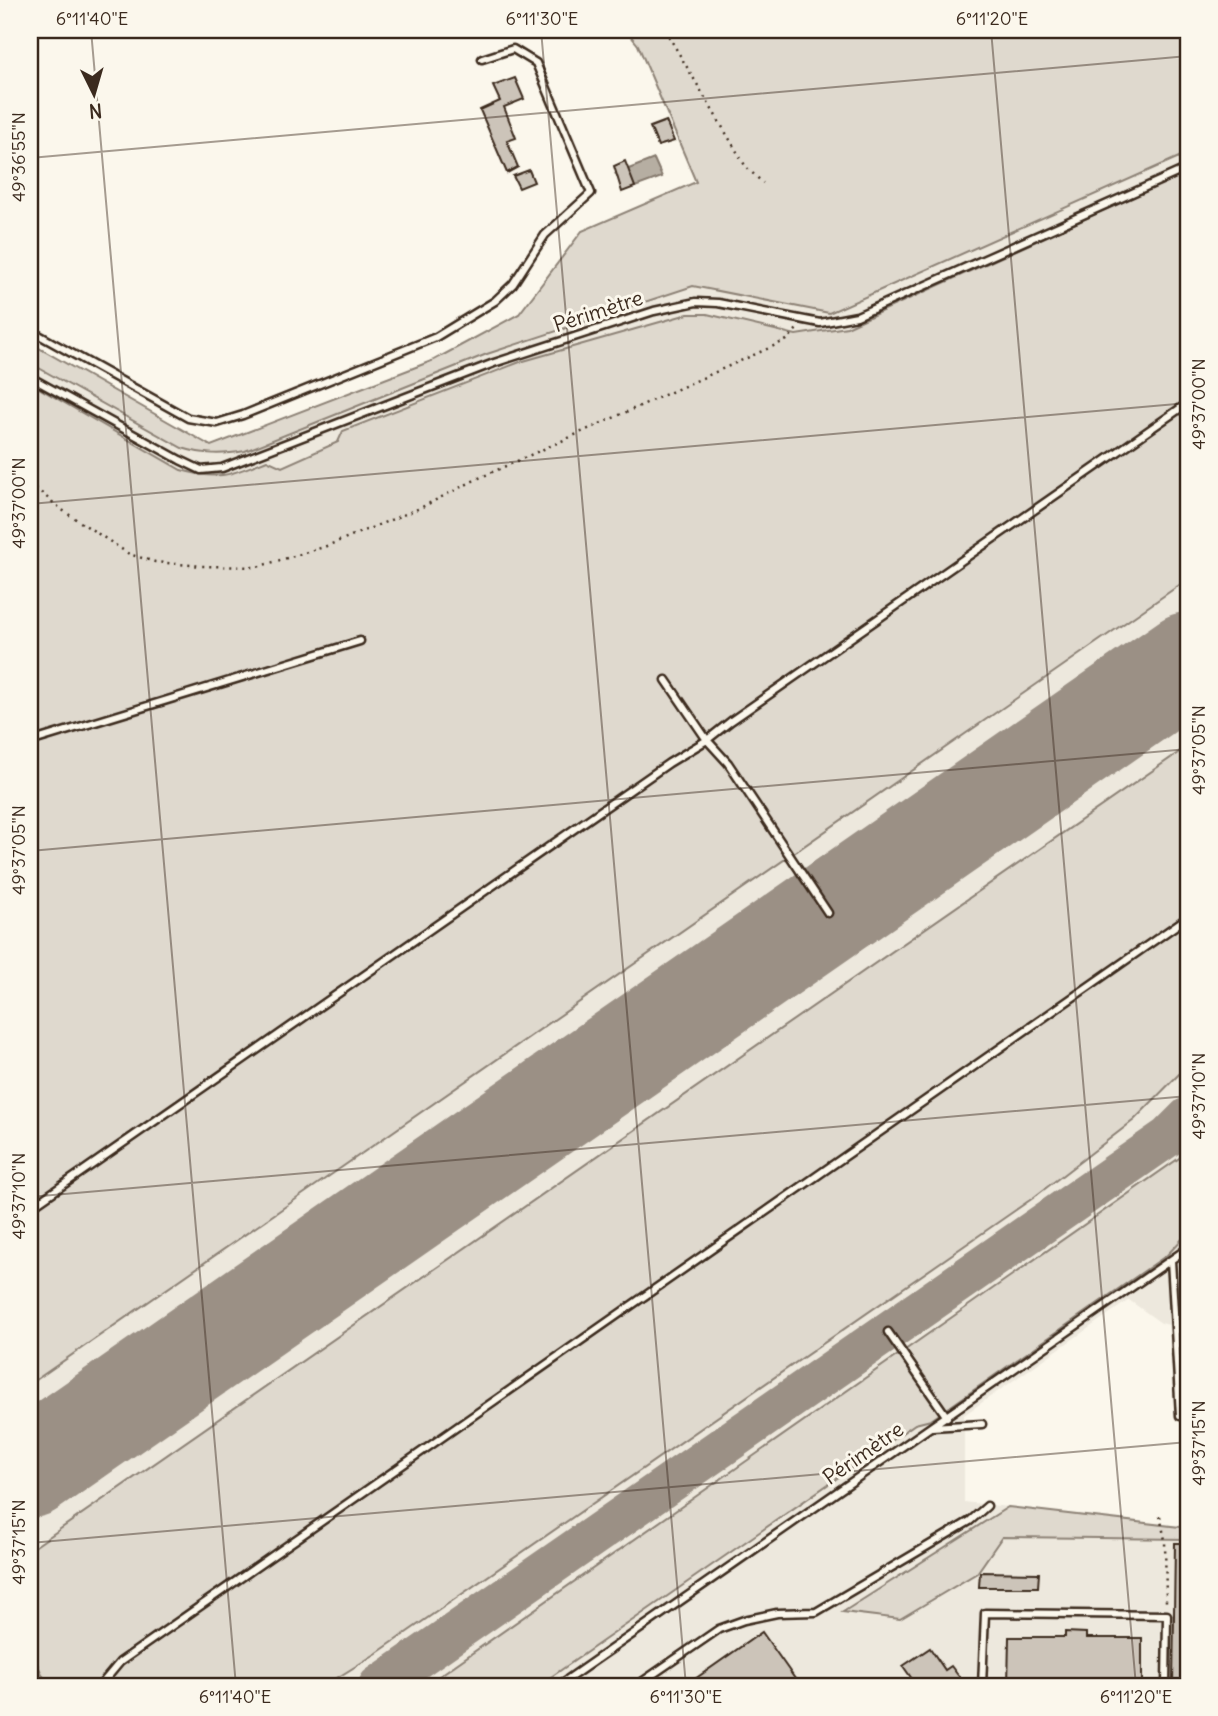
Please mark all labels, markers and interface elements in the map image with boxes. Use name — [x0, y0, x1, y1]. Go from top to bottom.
text: 6°11'40"E — [56, 7, 128, 30]
text: 6°11'30"E — [506, 7, 578, 30]
text: 6°11'20"E — [956, 7, 1028, 30]
north arrow — [60, 60, 130, 130]
text: N — [88, 98, 103, 123]
text: 49°36'55"N — [7, 112, 30, 202]
street label: Périmètre — [550, 284, 646, 338]
text: 49°37'00"N — [1187, 358, 1210, 450]
text: 49°37'00"N — [7, 457, 30, 549]
text: 49°37'05"N — [1187, 705, 1210, 795]
text: 49°37'05"N — [7, 805, 30, 895]
text: 49°37'10"N — [1187, 1053, 1210, 1139]
text: 49°37'10"N — [7, 1153, 30, 1239]
text: 49°37'15"N — [1187, 1400, 1210, 1486]
street label: Périmètre — [817, 1415, 909, 1491]
text: 49°37'15"N — [7, 1499, 30, 1585]
text: 6°11'40"E — [199, 1685, 271, 1708]
text: 6°11'30"E — [650, 1685, 722, 1708]
text: 6°11'20"E — [1100, 1685, 1172, 1708]

